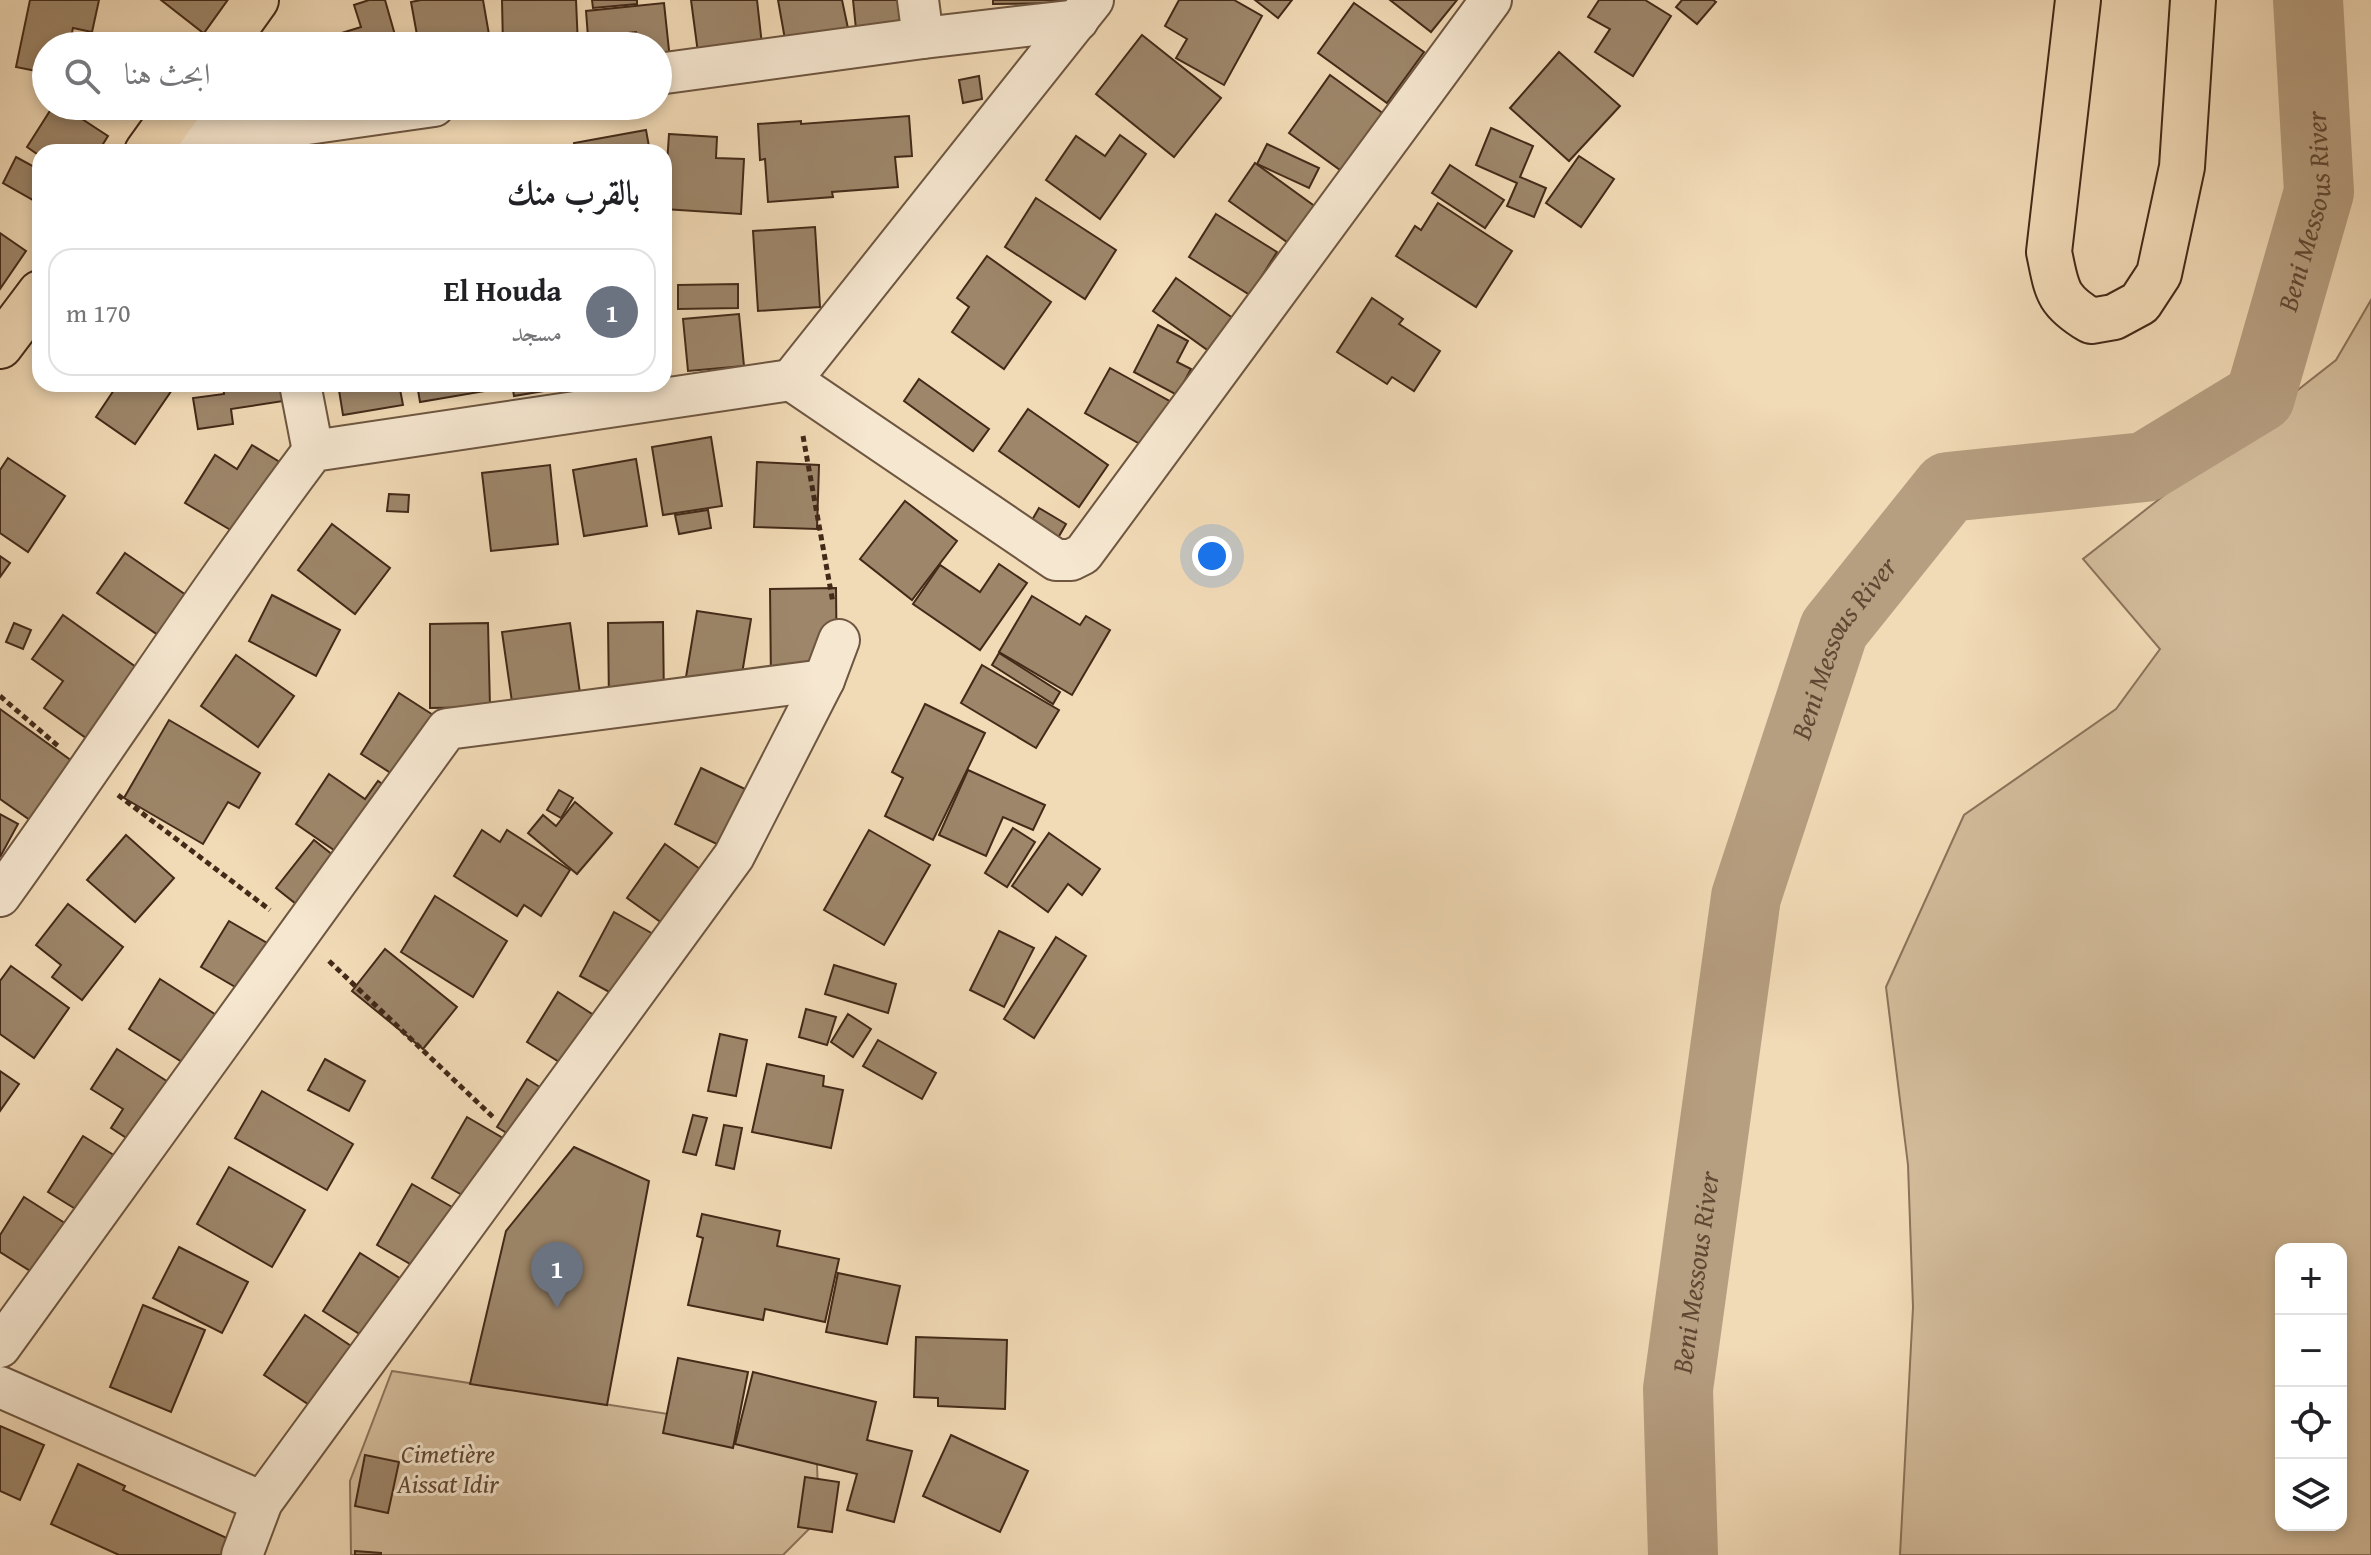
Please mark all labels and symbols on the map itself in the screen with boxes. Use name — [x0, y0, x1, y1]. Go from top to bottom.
water label: Beni Messous River — [2265, 109, 2340, 316]
your location — [1192, 536, 1232, 576]
water label: Beni Messous River — [1778, 546, 1907, 745]
water label: Beni Messous River — [1660, 1167, 1729, 1377]
pin: 1 — [531, 1242, 583, 1308]
park label: Cimetière Aissat Idir — [396, 1434, 500, 1503]

